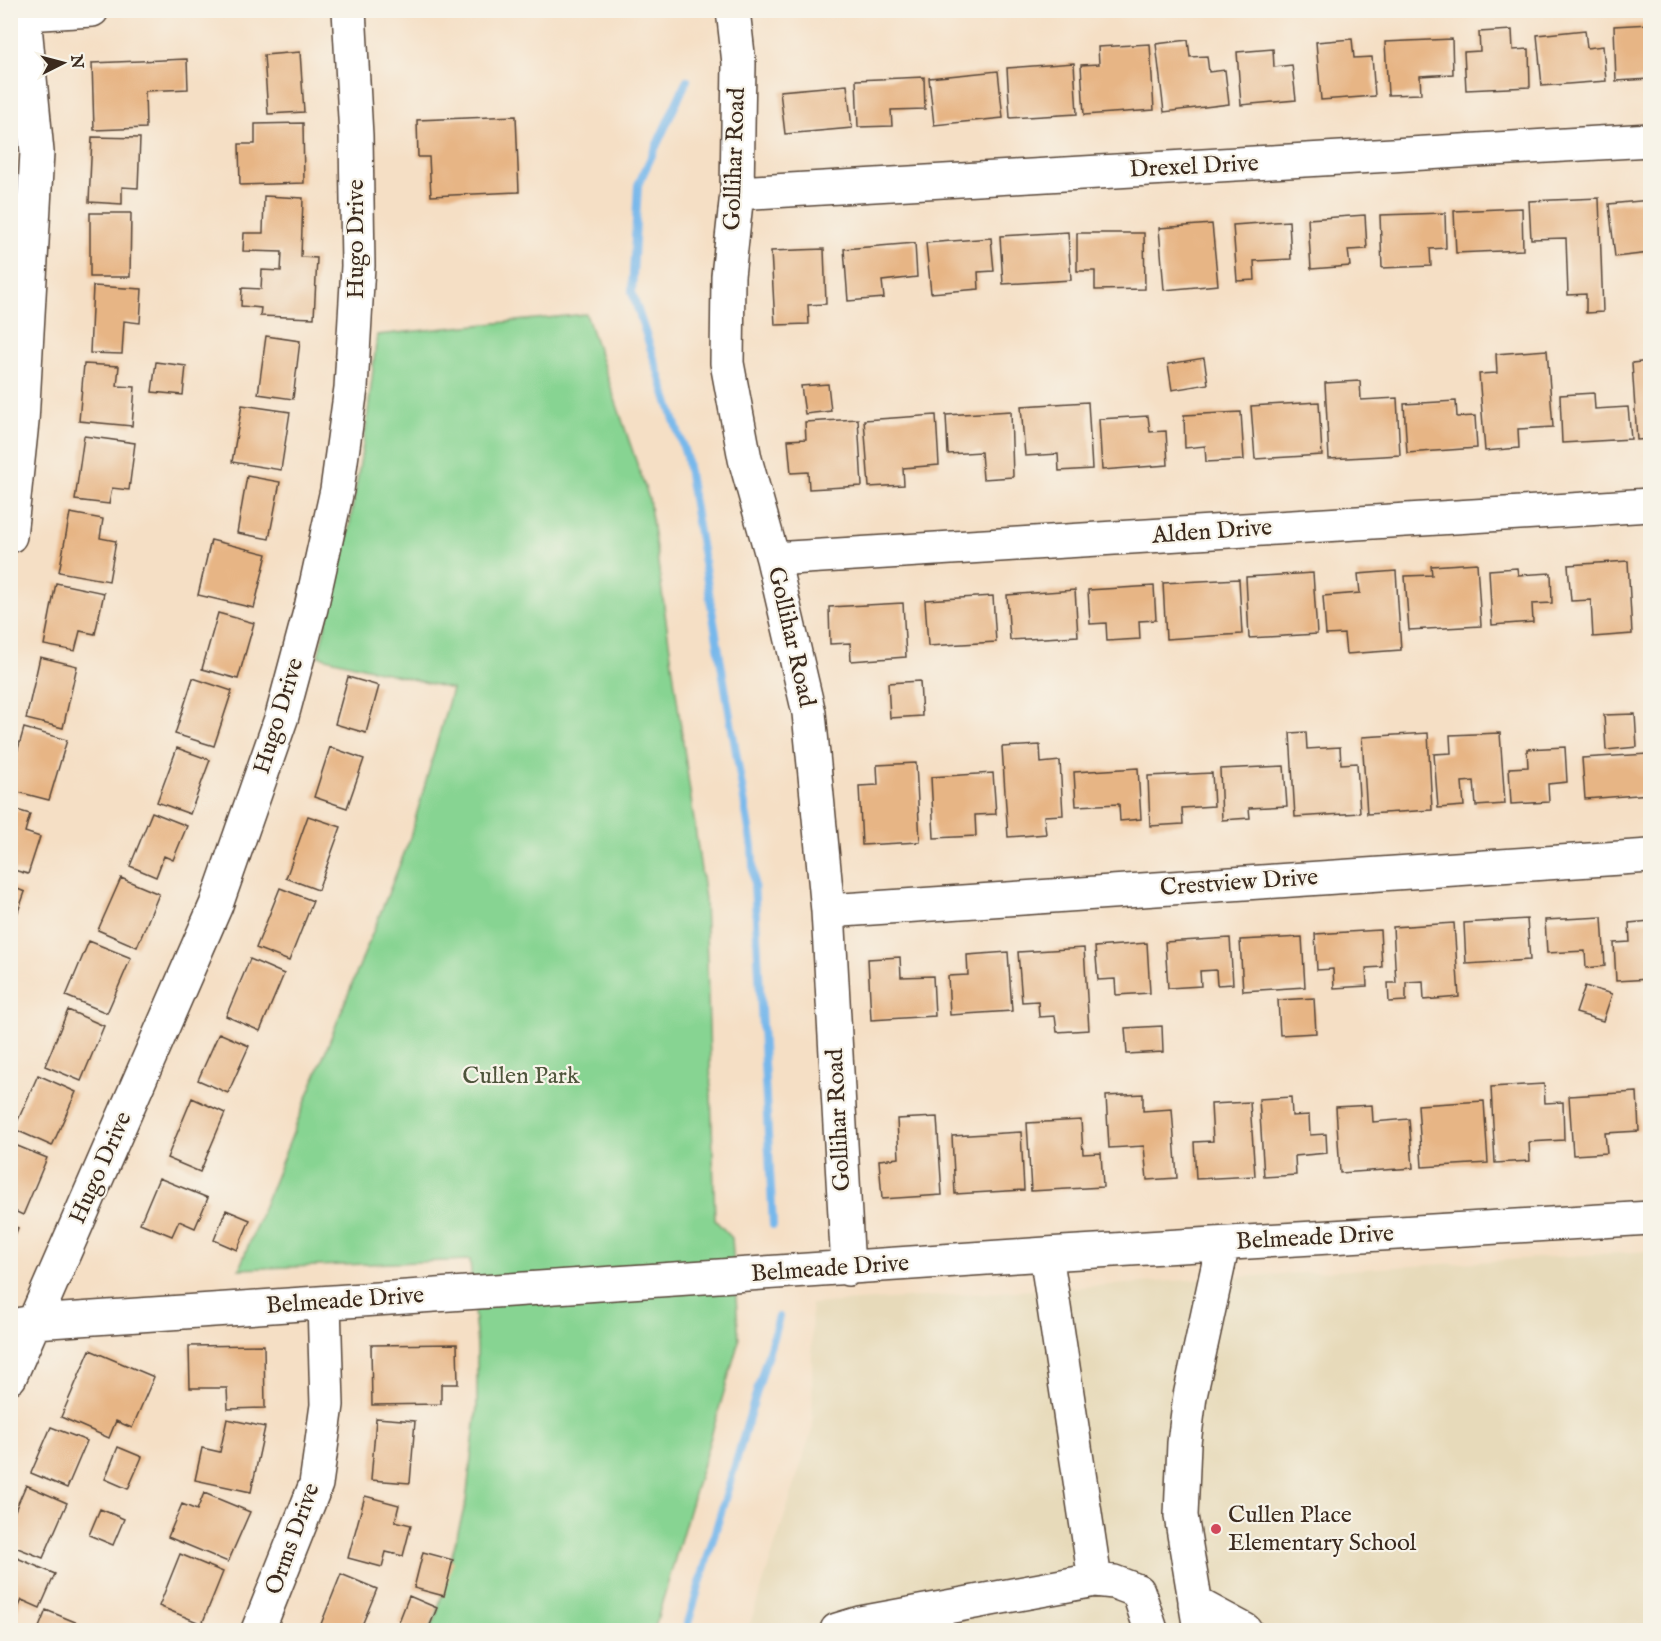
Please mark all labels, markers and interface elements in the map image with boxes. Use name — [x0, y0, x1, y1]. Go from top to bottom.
north arrow — [33, 33, 93, 93]
text: N — [65, 53, 87, 70]
street label: Gollihar Road — [717, 87, 753, 231]
street label: Drexel Drive — [1129, 148, 1259, 186]
street label: Hugo Drive — [341, 179, 372, 299]
street label: Alden Drive — [1150, 512, 1273, 552]
street label: Gollihar Road — [760, 564, 822, 710]
street label: Hugo Drive — [247, 654, 311, 778]
street label: Crestview Drive — [1159, 862, 1319, 904]
street label: Gollihar Road — [820, 1048, 858, 1192]
park label: Cullen Park — [462, 1061, 580, 1092]
street label: Hugo Drive — [62, 1107, 140, 1229]
street label: Belmeade Drive — [1235, 1218, 1395, 1258]
street label: Belmeade Drive — [750, 1248, 910, 1290]
street label: Belmeade Drive — [265, 1280, 425, 1322]
street label: Orms Drive — [258, 1479, 328, 1599]
place label: Cullen Place Elementary School — [1228, 1500, 1417, 1559]
marker: Cullen Place Elementary School — [1209, 1522, 1223, 1536]

